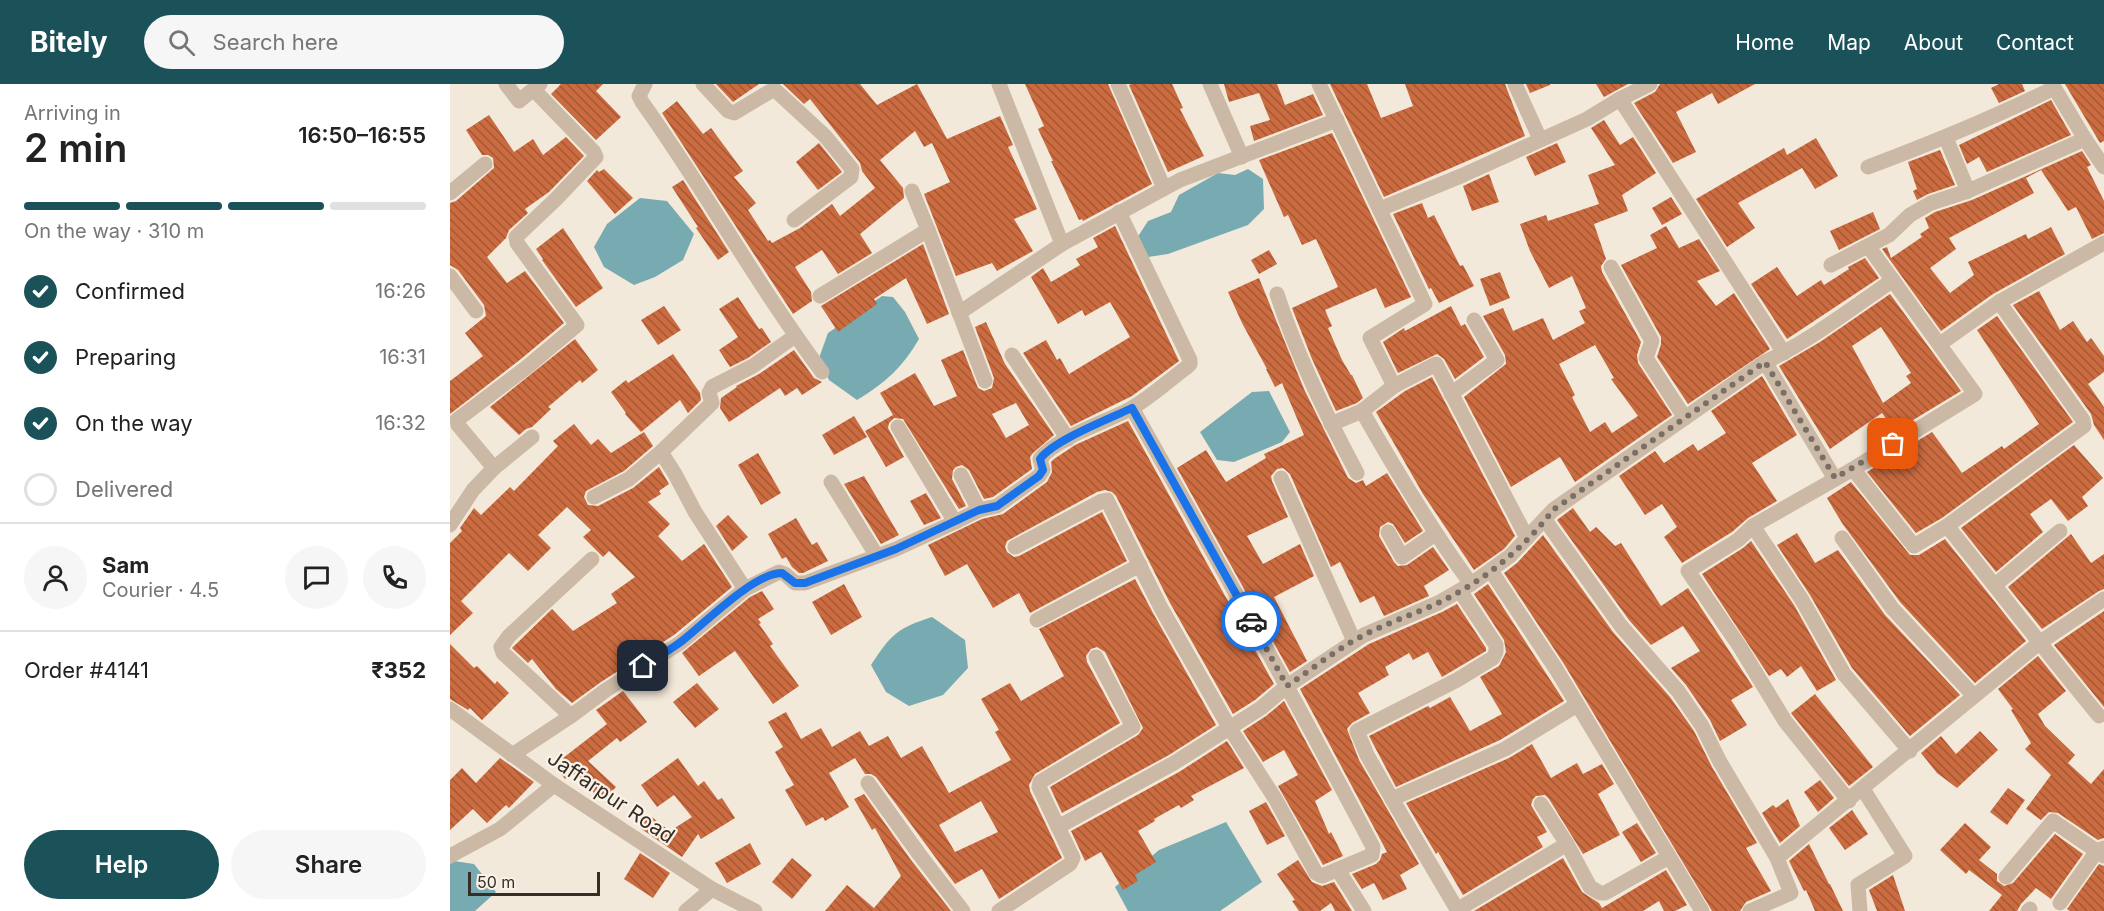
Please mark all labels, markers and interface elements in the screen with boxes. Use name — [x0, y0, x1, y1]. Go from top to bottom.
search box — [144, 15, 564, 69]
text: Bitely — [30, 25, 108, 59]
icon: search — [165, 26, 198, 59]
text: Search here — [213, 29, 338, 55]
text: Home — [1735, 30, 1794, 55]
text: Map — [1827, 30, 1871, 55]
text: About — [1904, 30, 1963, 55]
text: Contact — [1996, 30, 2074, 55]
text: Arriving in — [24, 101, 121, 125]
text: 16:50–16:55 — [298, 122, 426, 148]
text: 2 min — [24, 124, 127, 171]
text: On the way · 310 m — [24, 219, 204, 243]
icon: check — [24, 275, 57, 308]
text: Confirmed — [75, 278, 185, 304]
text: 16:26 — [375, 279, 426, 303]
icon: check — [24, 341, 57, 374]
text: Preparing — [75, 344, 176, 370]
text: 16:31 — [379, 345, 426, 369]
icon: check — [24, 407, 57, 440]
text: On the way — [75, 410, 193, 436]
text: 16:32 — [375, 411, 426, 435]
pin — [1867, 418, 1918, 469]
icon: bag — [1876, 427, 1909, 460]
text: Delivered — [75, 476, 173, 502]
button: person — [24, 546, 87, 609]
button: chat — [285, 546, 348, 609]
button: phone — [363, 546, 426, 609]
text: Sam — [102, 552, 149, 578]
text: Courier · 4.5 — [102, 578, 219, 602]
courier — [1221, 591, 1281, 651]
icon: car — [1235, 605, 1268, 638]
pin — [617, 640, 668, 691]
icon: home — [626, 649, 659, 682]
text: Order #4141 — [24, 657, 149, 683]
text: ₹352 — [371, 657, 426, 683]
street label: Jaffarpur Road — [543, 745, 680, 848]
button: Help — [24, 830, 219, 899]
button: Share — [231, 830, 426, 899]
scale bar — [468, 869, 600, 896]
text: 50 m — [477, 872, 515, 892]

